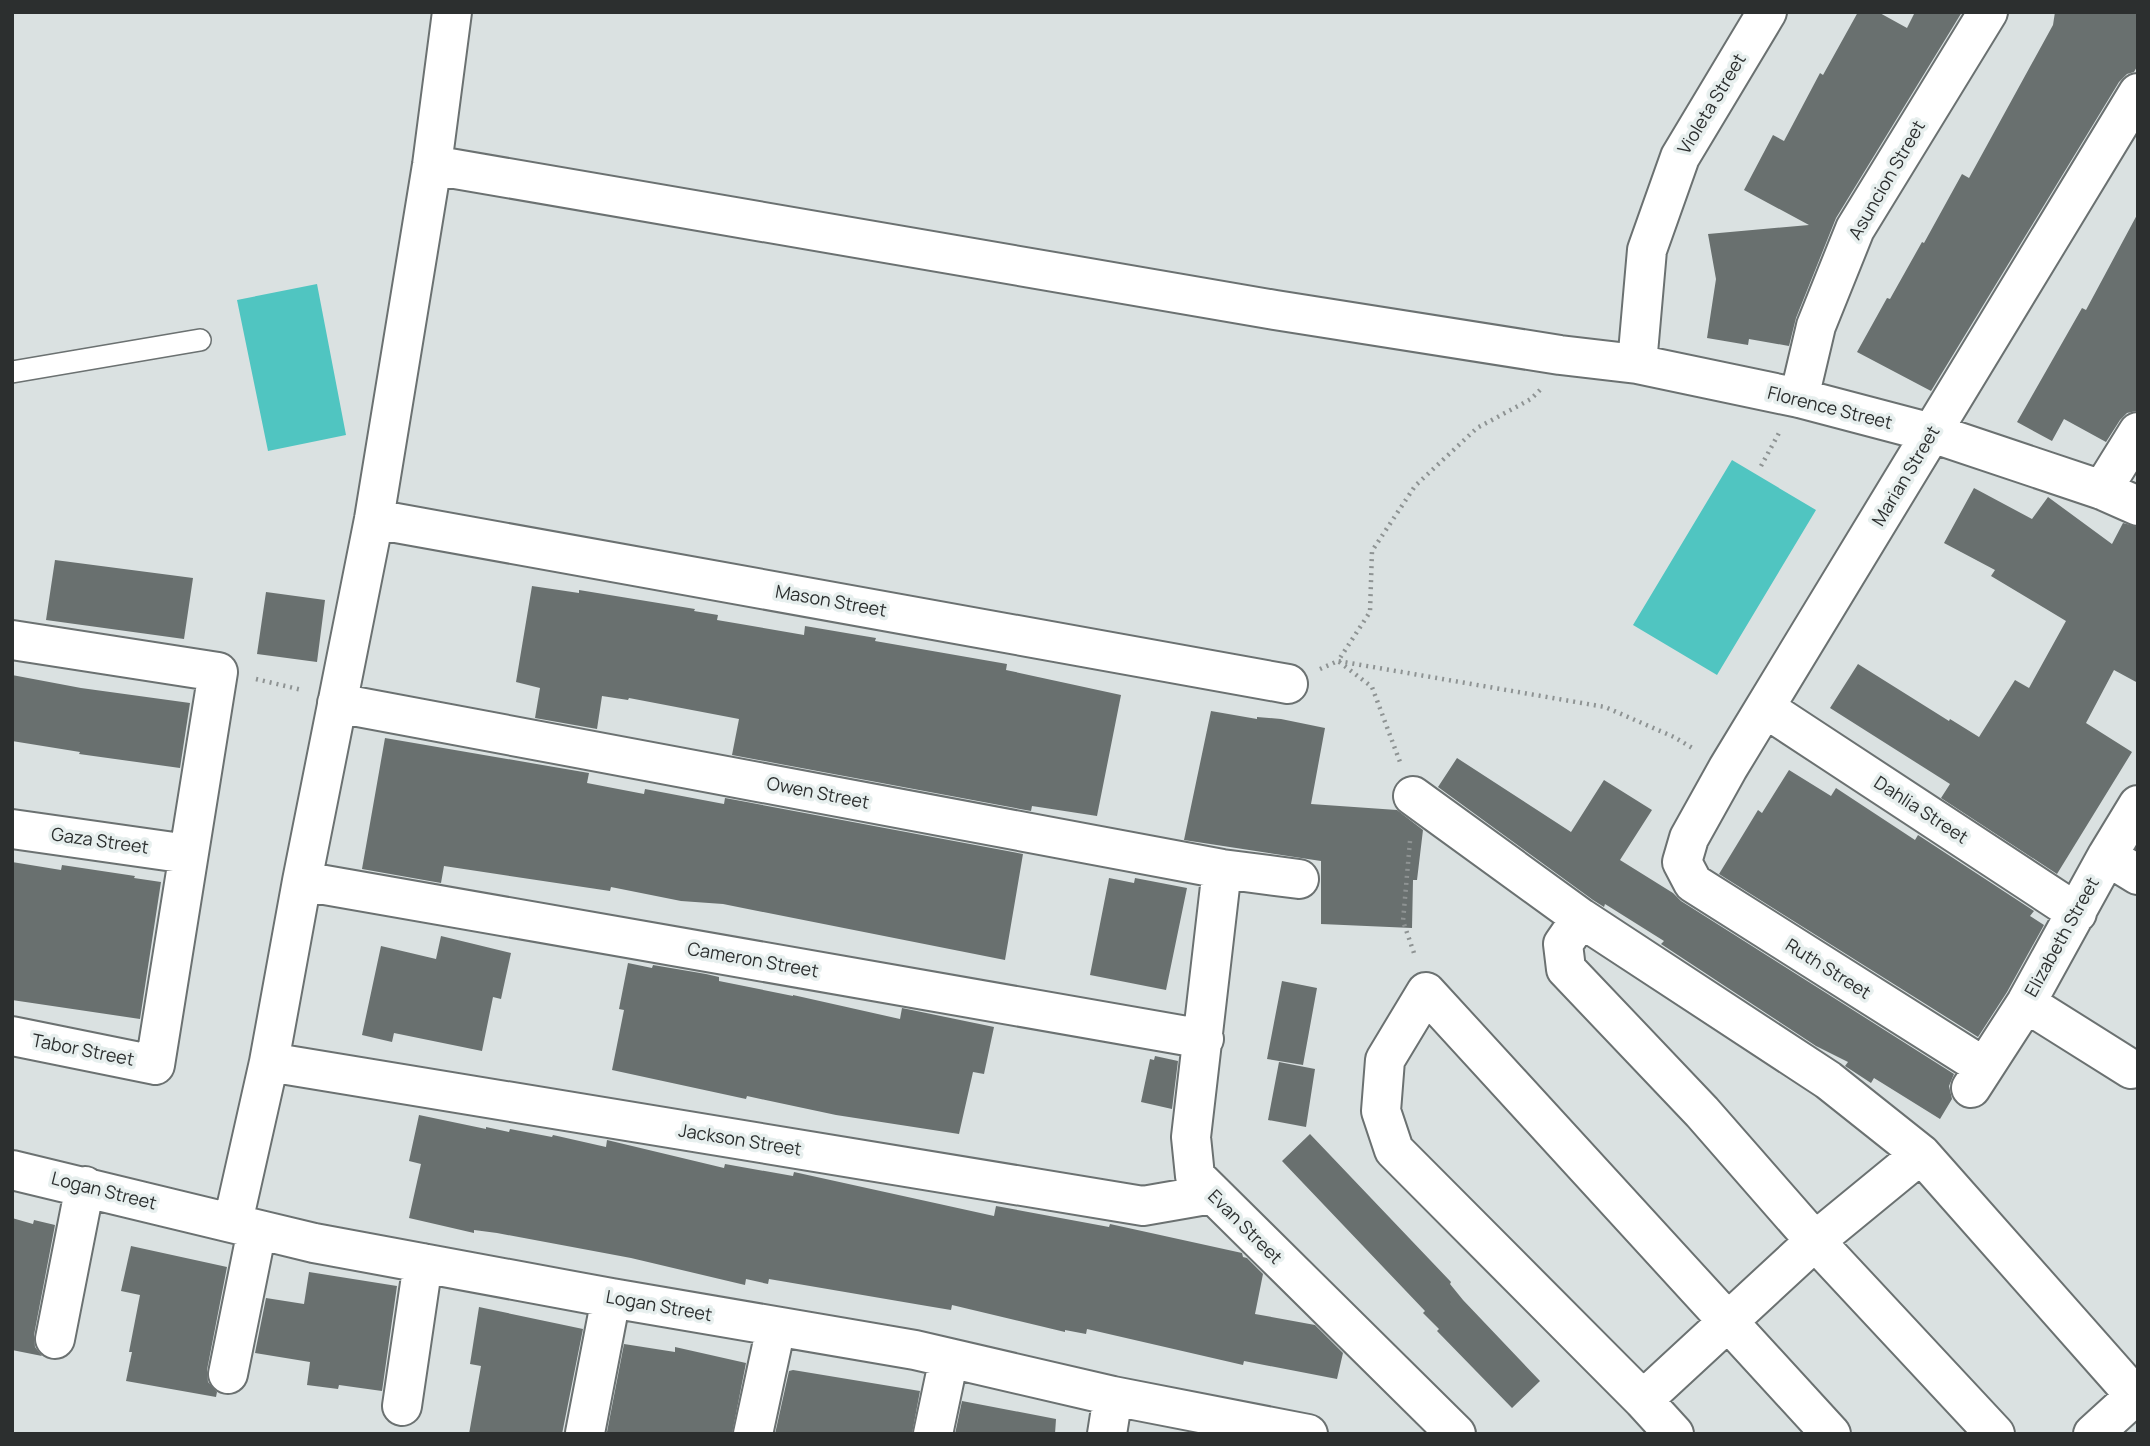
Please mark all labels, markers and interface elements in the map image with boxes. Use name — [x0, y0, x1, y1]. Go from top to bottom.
street label: Violeta Street — [1672, 49, 1751, 158]
street label: Asuncion Street — [1842, 116, 1930, 243]
street label: Florence Street — [1765, 380, 1895, 434]
street label: Marian Street — [1866, 421, 1945, 530]
street label: Mason Street — [774, 578, 889, 622]
street label: Owen Street — [765, 770, 871, 814]
street label: Dahlia Street — [1870, 770, 1973, 849]
street label: Gaza Street — [50, 821, 150, 859]
street label: Elizabeth Street — [2018, 872, 2104, 1001]
street label: Ruth Street — [1781, 932, 1876, 1004]
street label: Cameron Street — [686, 936, 821, 982]
street label: Tabor Street — [30, 1027, 136, 1071]
street label: Jackson Street — [677, 1117, 803, 1161]
street label: Logan Street — [49, 1165, 159, 1215]
street label: Evan Street — [1203, 1184, 1288, 1269]
street label: Logan Street — [604, 1284, 714, 1326]

